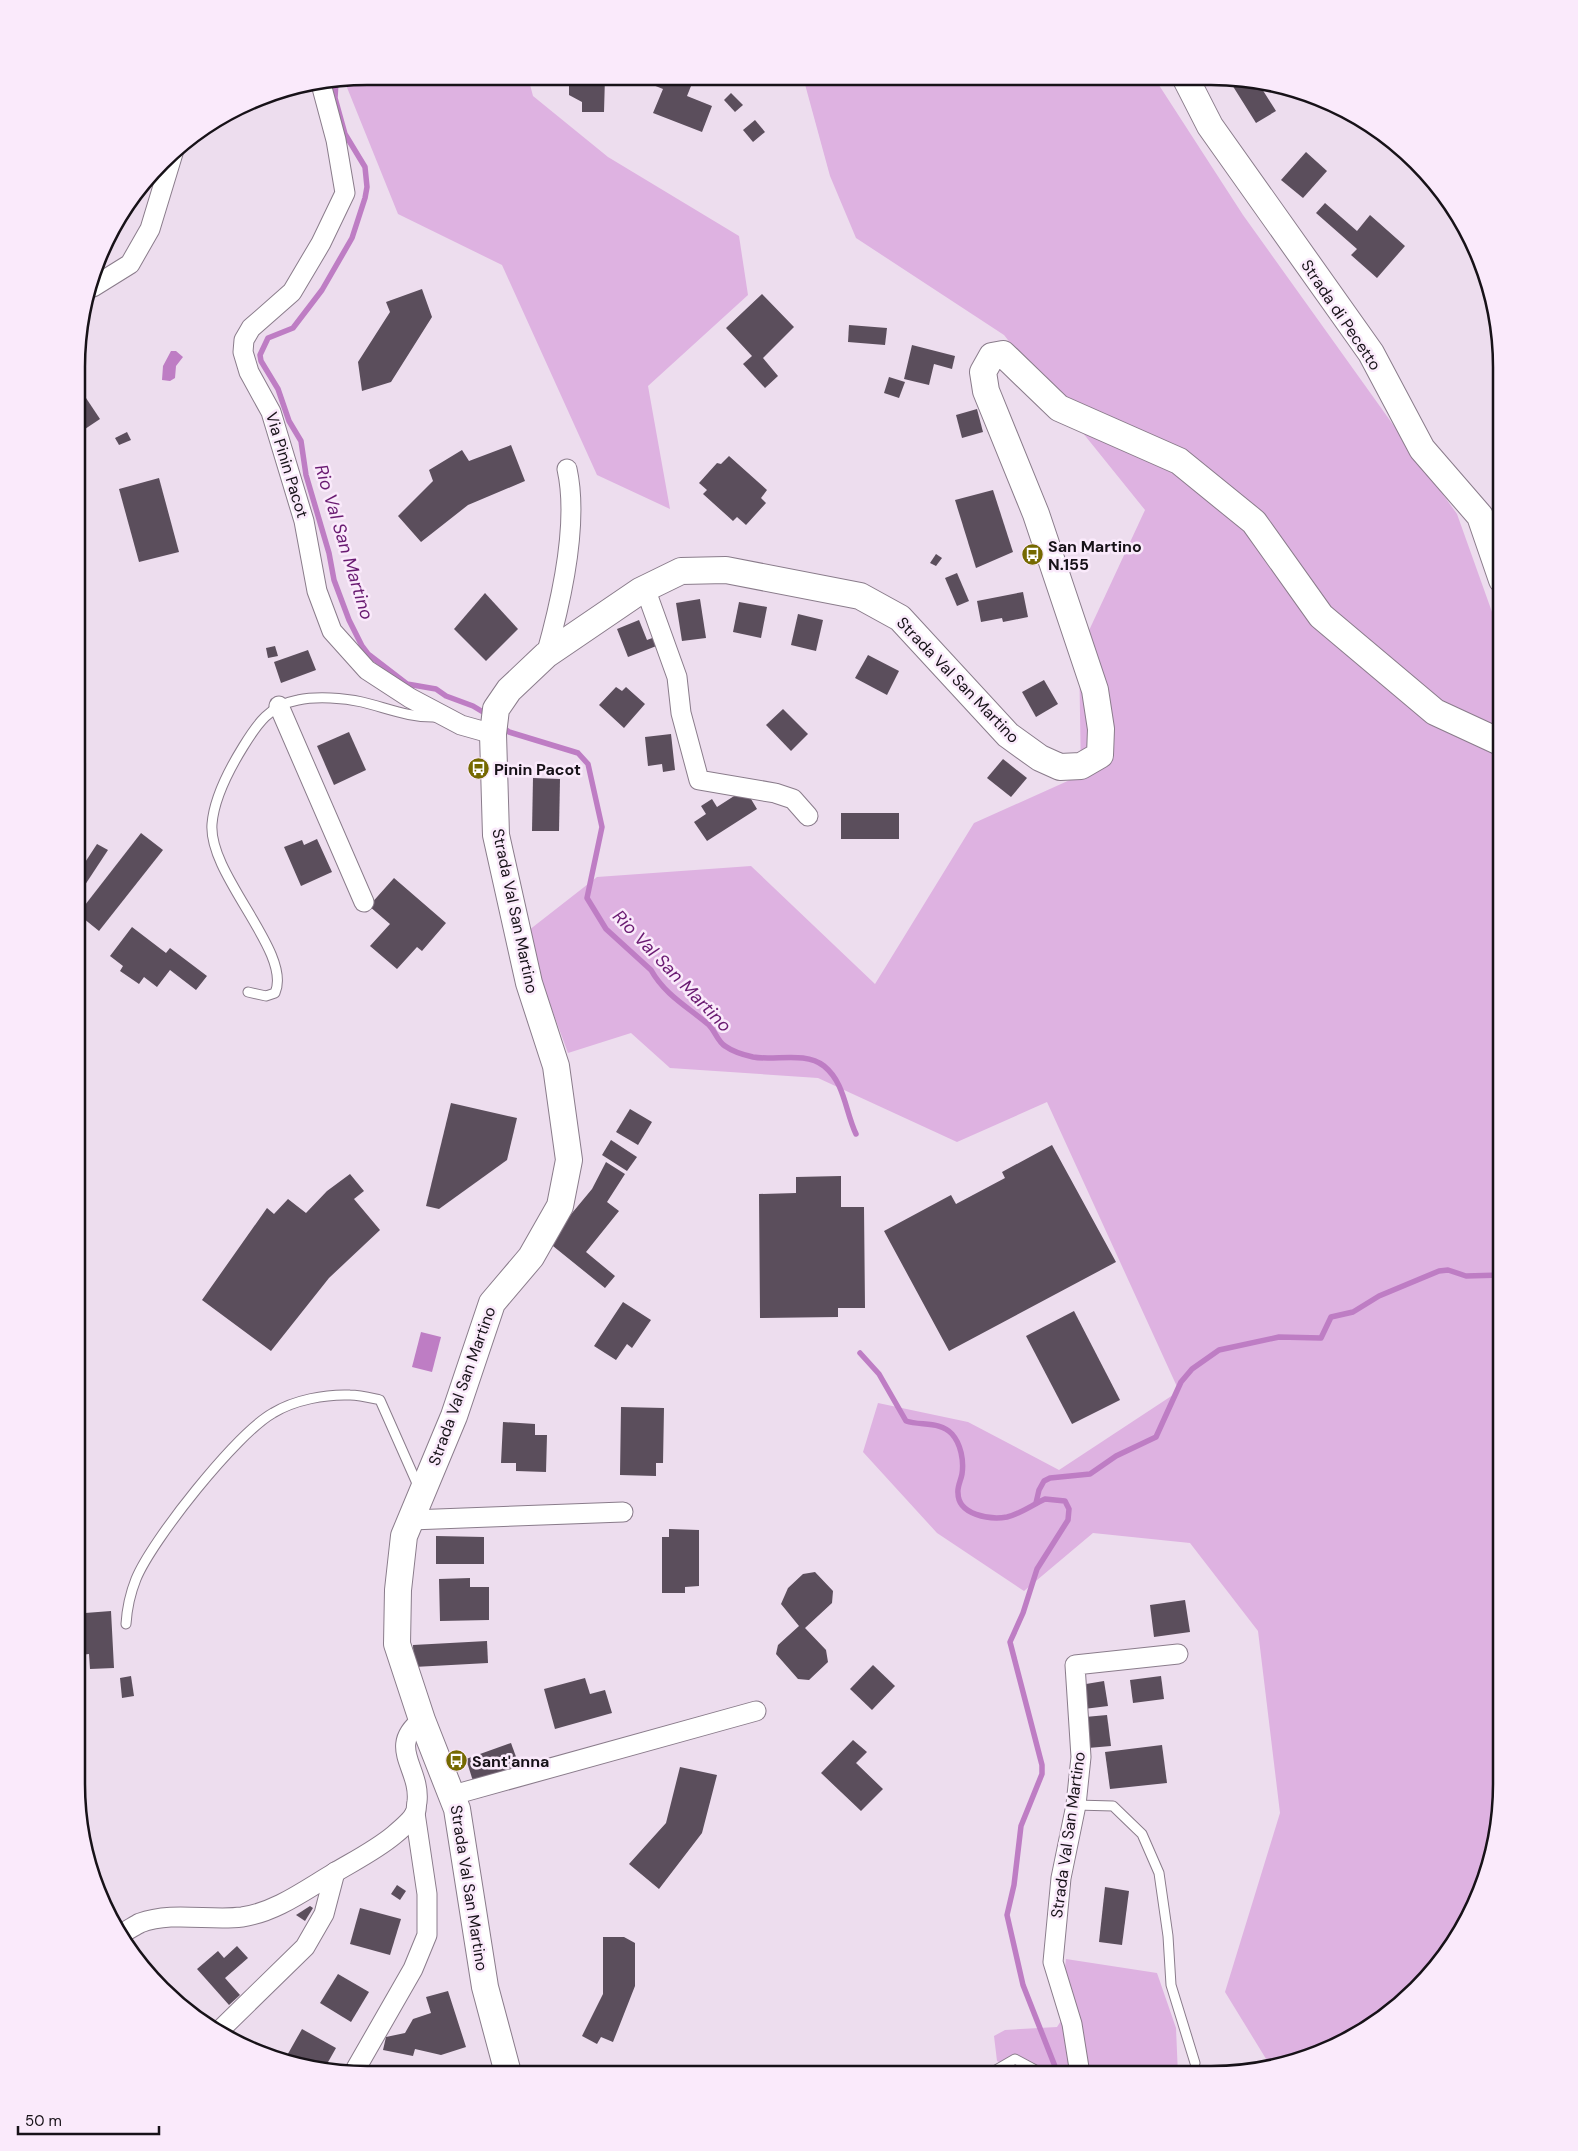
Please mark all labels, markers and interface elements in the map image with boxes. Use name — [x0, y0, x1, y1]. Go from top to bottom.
street label: Strada di Pecetto — [1296, 256, 1386, 374]
street label: Via Pinin Pacot — [261, 410, 313, 520]
water label: Rio Val San Martino — [309, 461, 379, 623]
place label: San Martino N.155 — [1048, 536, 1142, 575]
bus stop icon: San Martino N.155 — [1020, 543, 1044, 567]
street label: Strada Val San Martino — [892, 612, 1024, 748]
bus stop icon: Pinin Pacot — [466, 757, 490, 781]
place label: Pinin Pacot — [494, 759, 581, 780]
street label: Strada Val San Martino — [487, 827, 543, 995]
water label: Rio Val San Martino — [607, 905, 737, 1037]
street label: Strada Val San Martino — [423, 1304, 501, 1468]
bus stop icon: Sant'anna — [444, 1749, 468, 1773]
street label: Strada Val San Martino — [1046, 1750, 1090, 1920]
place label: Sant'anna — [472, 1751, 550, 1772]
street label: Strada Val San Martino — [446, 1803, 492, 1973]
scale bar — [18, 2104, 159, 2136]
text: 50 m — [25, 2111, 62, 2131]

